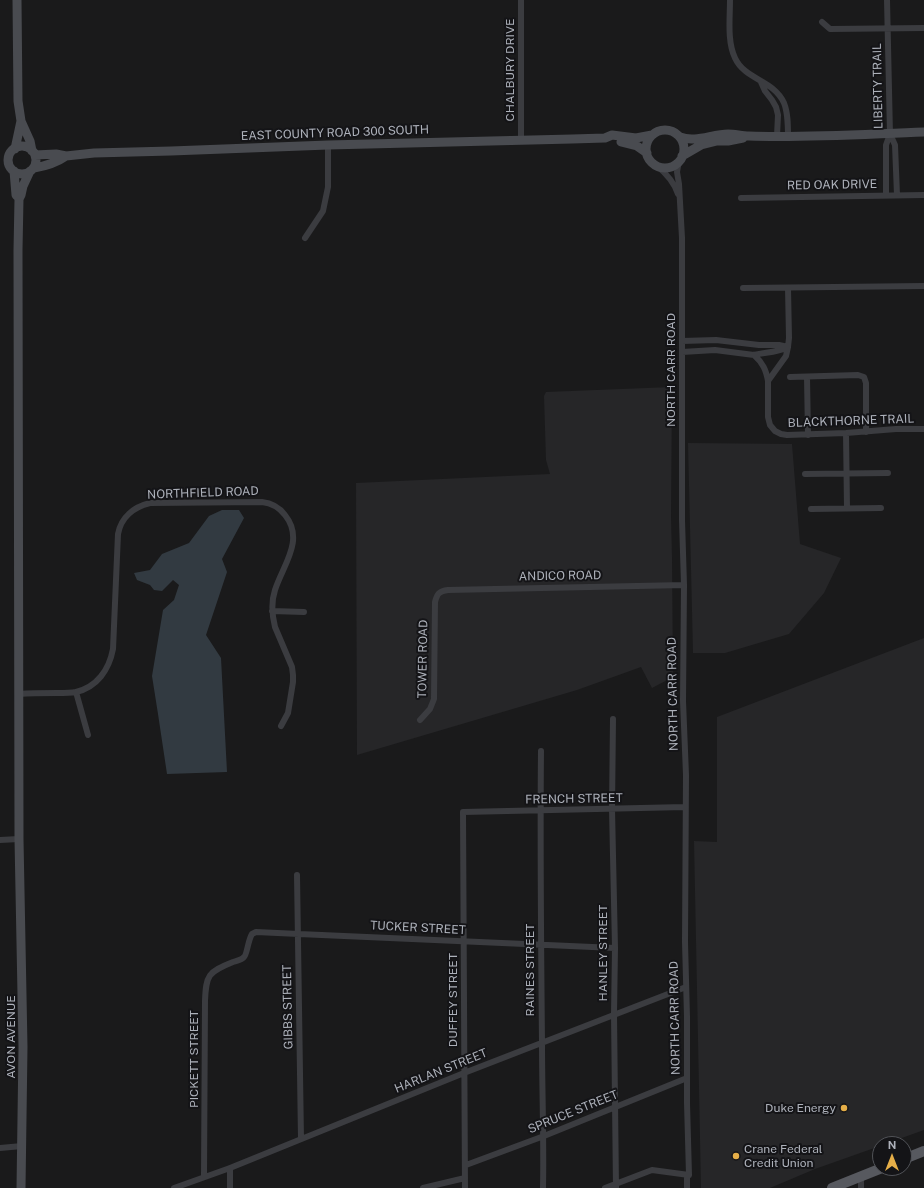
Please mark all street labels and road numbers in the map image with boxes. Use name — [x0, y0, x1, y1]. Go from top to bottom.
street label: CHALBURY DRIVE — [503, 19, 517, 121]
street label: LIBERTY TRAIL — [870, 43, 886, 129]
street label: EAST COUNTY ROAD 300 SOUTH — [241, 123, 429, 143]
street label: RED OAK DRIVE — [787, 177, 877, 193]
street label: NORTH CARR ROAD — [664, 313, 678, 427]
street label: BLACKTHORNE TRAIL — [787, 412, 915, 430]
street label: NORTHFIELD ROAD — [147, 484, 259, 502]
street label: ANDICO ROAD — [519, 568, 601, 584]
street label: TOWER ROAD — [415, 619, 431, 699]
street label: NORTH CARR ROAD — [665, 637, 681, 751]
street label: FRENCH STREET — [525, 791, 623, 807]
street label: HANLEY STREET — [596, 905, 610, 1001]
street label: TUCKER STREET — [370, 918, 466, 938]
street label: RAINES STREET — [523, 924, 537, 1016]
street label: DUFFEY STREET — [446, 953, 460, 1047]
street label: NORTH CARR ROAD — [667, 961, 683, 1075]
street label: GIBBS STREET — [280, 965, 296, 1049]
street label: AVON AVENUE — [4, 995, 18, 1079]
street label: PICKETT STREET — [187, 1010, 201, 1108]
street label: HARLAN STREET — [392, 1046, 490, 1096]
street label: SPRUCE STREET — [526, 1087, 620, 1137]

